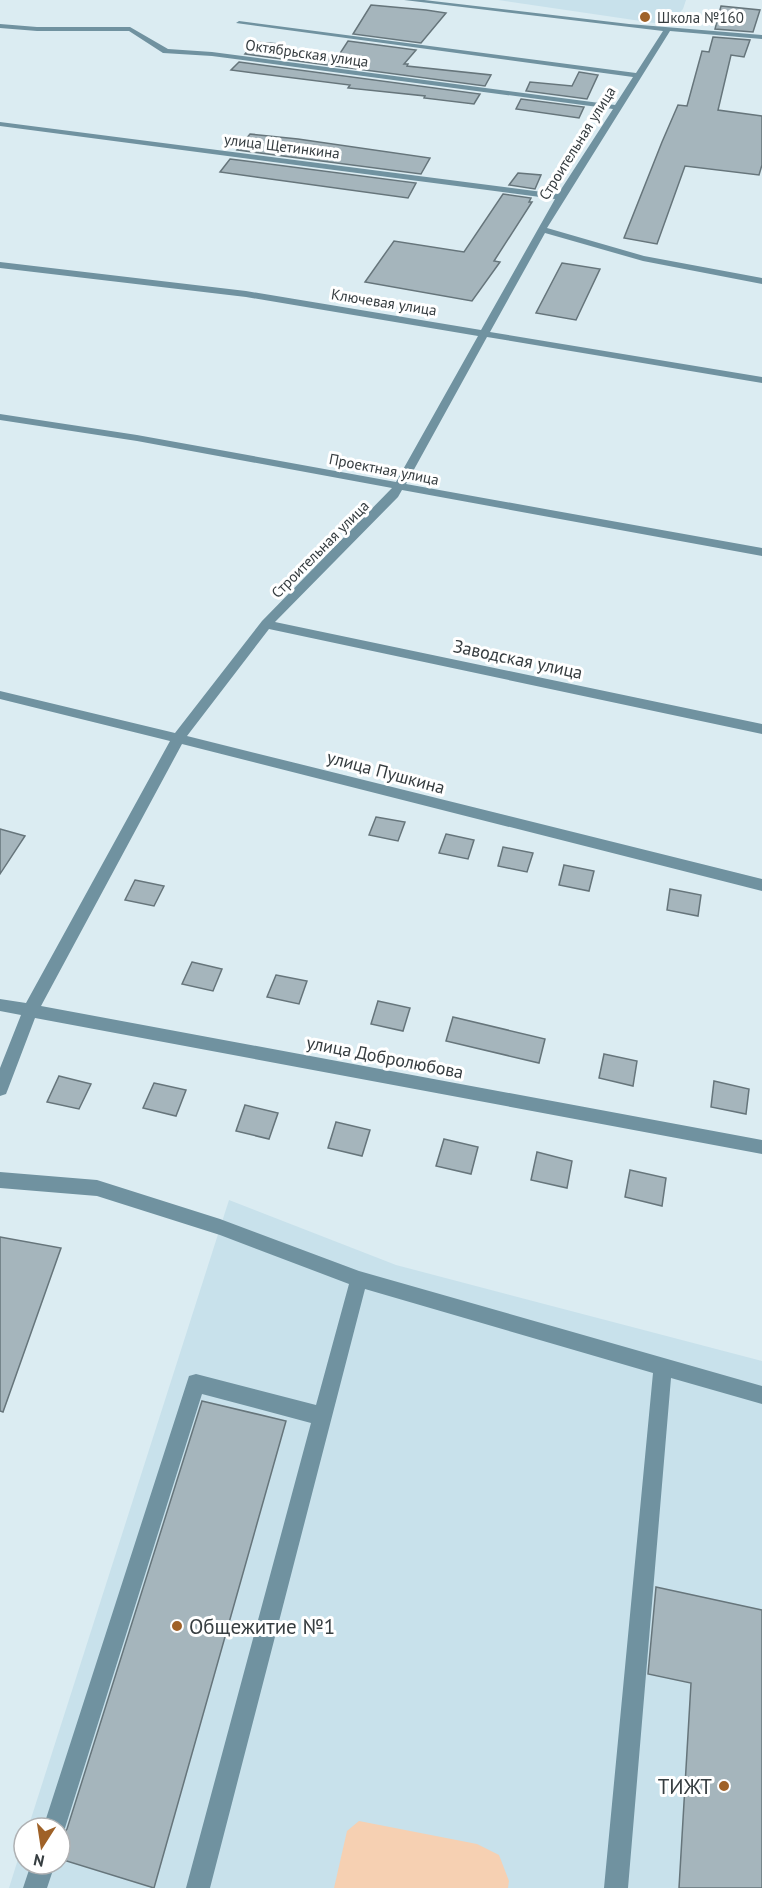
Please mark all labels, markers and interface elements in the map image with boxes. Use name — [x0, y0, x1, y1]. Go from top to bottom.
place label: Школа №160 — [657, 8, 744, 27]
marker: Школа №160 — [638, 10, 652, 24]
street label: Октябрьская улица — [244, 35, 370, 71]
street label: Строительная улица — [534, 83, 620, 203]
street label: улица Щетинкина — [223, 129, 341, 163]
street label: Ключевая улица — [330, 284, 438, 320]
street label: Проектная улица — [327, 449, 441, 489]
street label: Строительная улица — [267, 496, 373, 602]
street label: Заводская улица — [451, 634, 585, 684]
street label: улица Пушкина — [324, 745, 448, 799]
street label: улица Добролюбова — [304, 1030, 466, 1084]
place label: Общежитие №1 — [189, 1613, 335, 1640]
marker: Общежитие №1 — [170, 1619, 184, 1633]
place label: ТИЖТ — [658, 1773, 712, 1800]
marker: ТИЖТ — [717, 1779, 731, 1793]
north arrow — [12, 1816, 72, 1876]
text: N — [32, 1850, 46, 1872]

